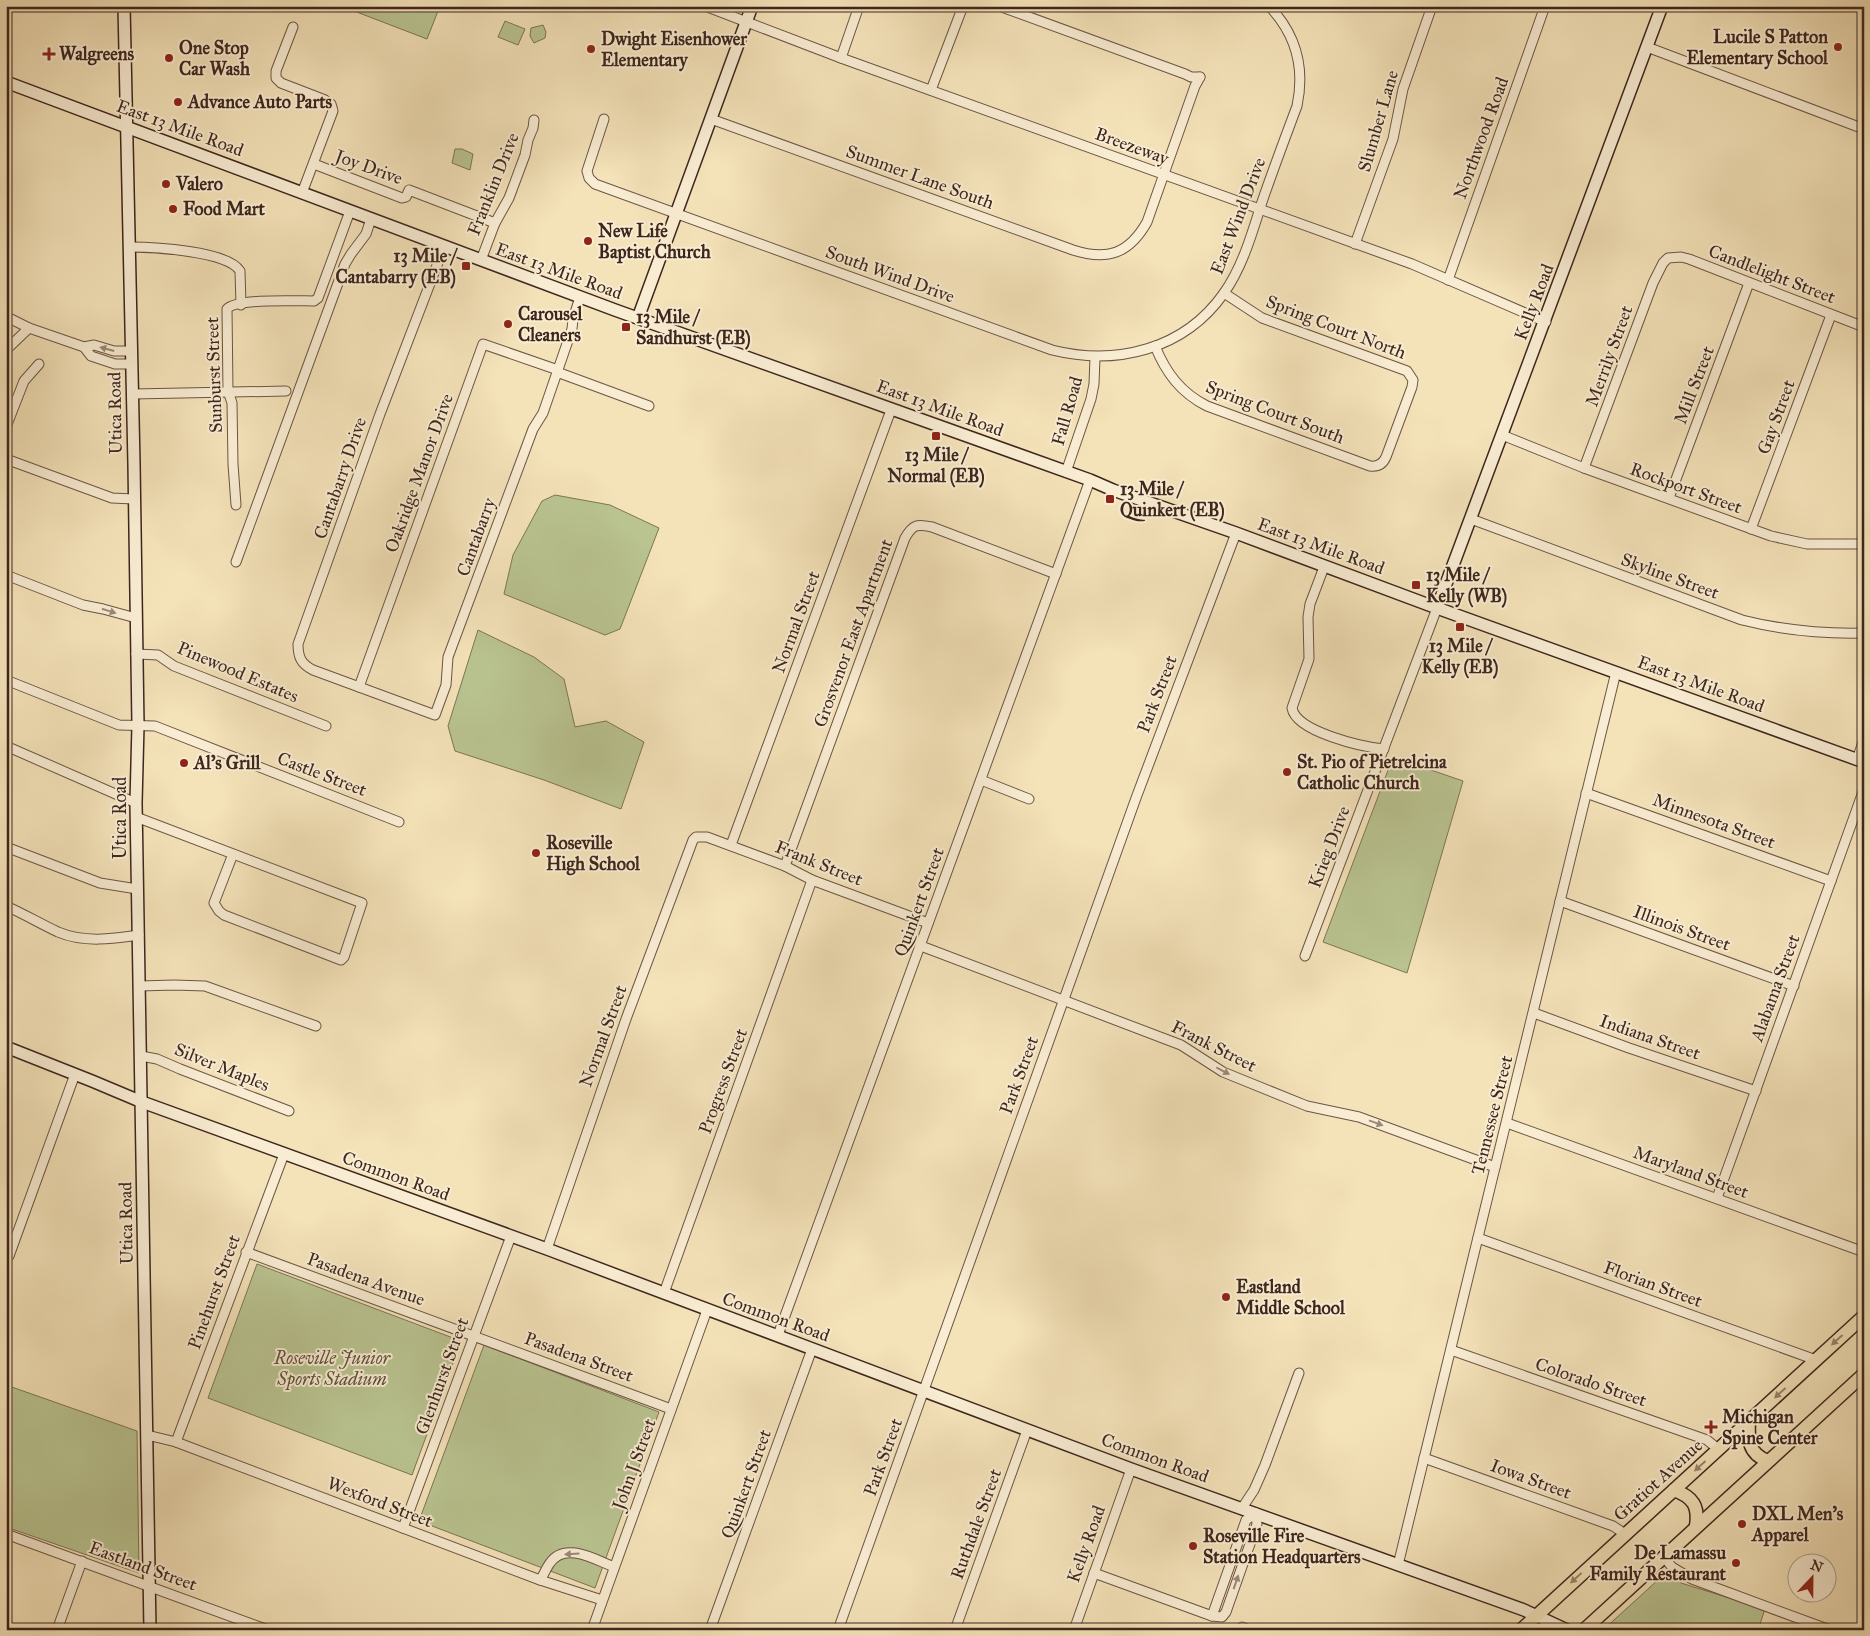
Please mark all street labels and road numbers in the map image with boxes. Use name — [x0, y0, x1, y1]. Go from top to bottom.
street label: Slumber Lane — [1353, 68, 1403, 174]
street label: Northwood Road — [1449, 74, 1513, 202]
street label: East 13 Mile Road — [113, 95, 247, 161]
street label: Breezeway — [1092, 123, 1172, 170]
street label: Franklin Drive — [462, 129, 524, 239]
street label: Summer Lane South — [843, 140, 997, 214]
street label: Joy Drive — [330, 144, 406, 190]
street label: East Wind Drive — [1206, 154, 1270, 278]
street label: East 13 Mile Road — [492, 238, 626, 304]
street label: South Wind Drive — [822, 240, 958, 308]
street label: Candlelight Street — [1705, 240, 1839, 309]
street label: Kelly Road — [1509, 261, 1559, 343]
street label: Spring Court North — [1262, 290, 1409, 365]
street label: Merrily Street — [1581, 302, 1638, 410]
street label: Sunburst Street — [201, 316, 227, 433]
street label: Mill Street — [1669, 342, 1719, 427]
street label: Utica Road — [103, 372, 127, 454]
street label: Fall Road — [1047, 374, 1087, 448]
street label: East 13 Mile Road — [873, 375, 1007, 441]
street label: Spring Court South — [1202, 375, 1347, 449]
street label: Gay Street — [1752, 376, 1800, 457]
street label: Oakridge Manor Drive — [380, 391, 459, 556]
street label: Cantabarry Drive — [309, 414, 371, 542]
street label: Rockport Street — [1627, 458, 1746, 519]
street label: Cantabarry — [452, 494, 501, 579]
street label: East 13 Mile Road — [1254, 513, 1388, 579]
street label: Grosvenor East Apartment — [809, 535, 898, 730]
street label: Skyline Street — [1618, 548, 1723, 604]
street label: Normal Street — [767, 567, 825, 676]
street label: Pinewood Estates — [174, 637, 302, 707]
street label: East 13 Mile Road — [1634, 651, 1768, 717]
street label: Park Street — [1132, 652, 1182, 736]
street label: Castle Street — [274, 747, 370, 801]
street label: Utica Road — [109, 777, 131, 859]
street label: Minnesota Street — [1650, 789, 1779, 854]
street label: Krieg Drive — [1303, 803, 1356, 891]
street label: Frank Street — [772, 835, 867, 891]
street label: Quinkert Street — [889, 844, 949, 960]
street label: Illinois Street — [1631, 900, 1734, 956]
street label: Alabama Street — [1745, 931, 1805, 1045]
street label: Normal Street — [574, 981, 632, 1090]
street label: Indiana Street — [1597, 1010, 1704, 1065]
street label: Frank Street — [1168, 1015, 1261, 1077]
street label: Progress Street — [694, 1025, 753, 1137]
street label: Park Street — [995, 1033, 1043, 1117]
street label: Silver Maples — [171, 1038, 273, 1096]
street label: Tennessee Street — [1467, 1053, 1518, 1177]
street label: Maryland Street — [1630, 1141, 1752, 1203]
street label: Common Road — [339, 1146, 453, 1206]
street label: Utica Road — [114, 1182, 138, 1264]
street label: Pinehurst Street — [183, 1231, 245, 1352]
street label: Pasadena Avenue — [304, 1248, 428, 1310]
street label: Florian Street — [1601, 1256, 1706, 1312]
street label: Common Road — [719, 1287, 833, 1347]
street label: Glenhurst Street — [411, 1314, 474, 1438]
street label: Pasadena Street — [522, 1327, 637, 1387]
street label: Colorado Street — [1532, 1353, 1650, 1412]
street label: John J Street — [607, 1415, 662, 1515]
street label: Park Street — [859, 1415, 907, 1499]
street label: Quinkert Street — [716, 1426, 776, 1542]
street label: Common Road — [1098, 1428, 1212, 1488]
street label: Gratiot Avenue — [1609, 1434, 1707, 1526]
street label: Iowa Street — [1488, 1454, 1575, 1504]
street label: Ruthdale Street — [946, 1465, 1006, 1582]
street label: Wexford Street — [324, 1472, 436, 1532]
street label: Kelly Road — [1062, 1503, 1110, 1585]
street label: Eastland Street — [86, 1536, 201, 1596]

